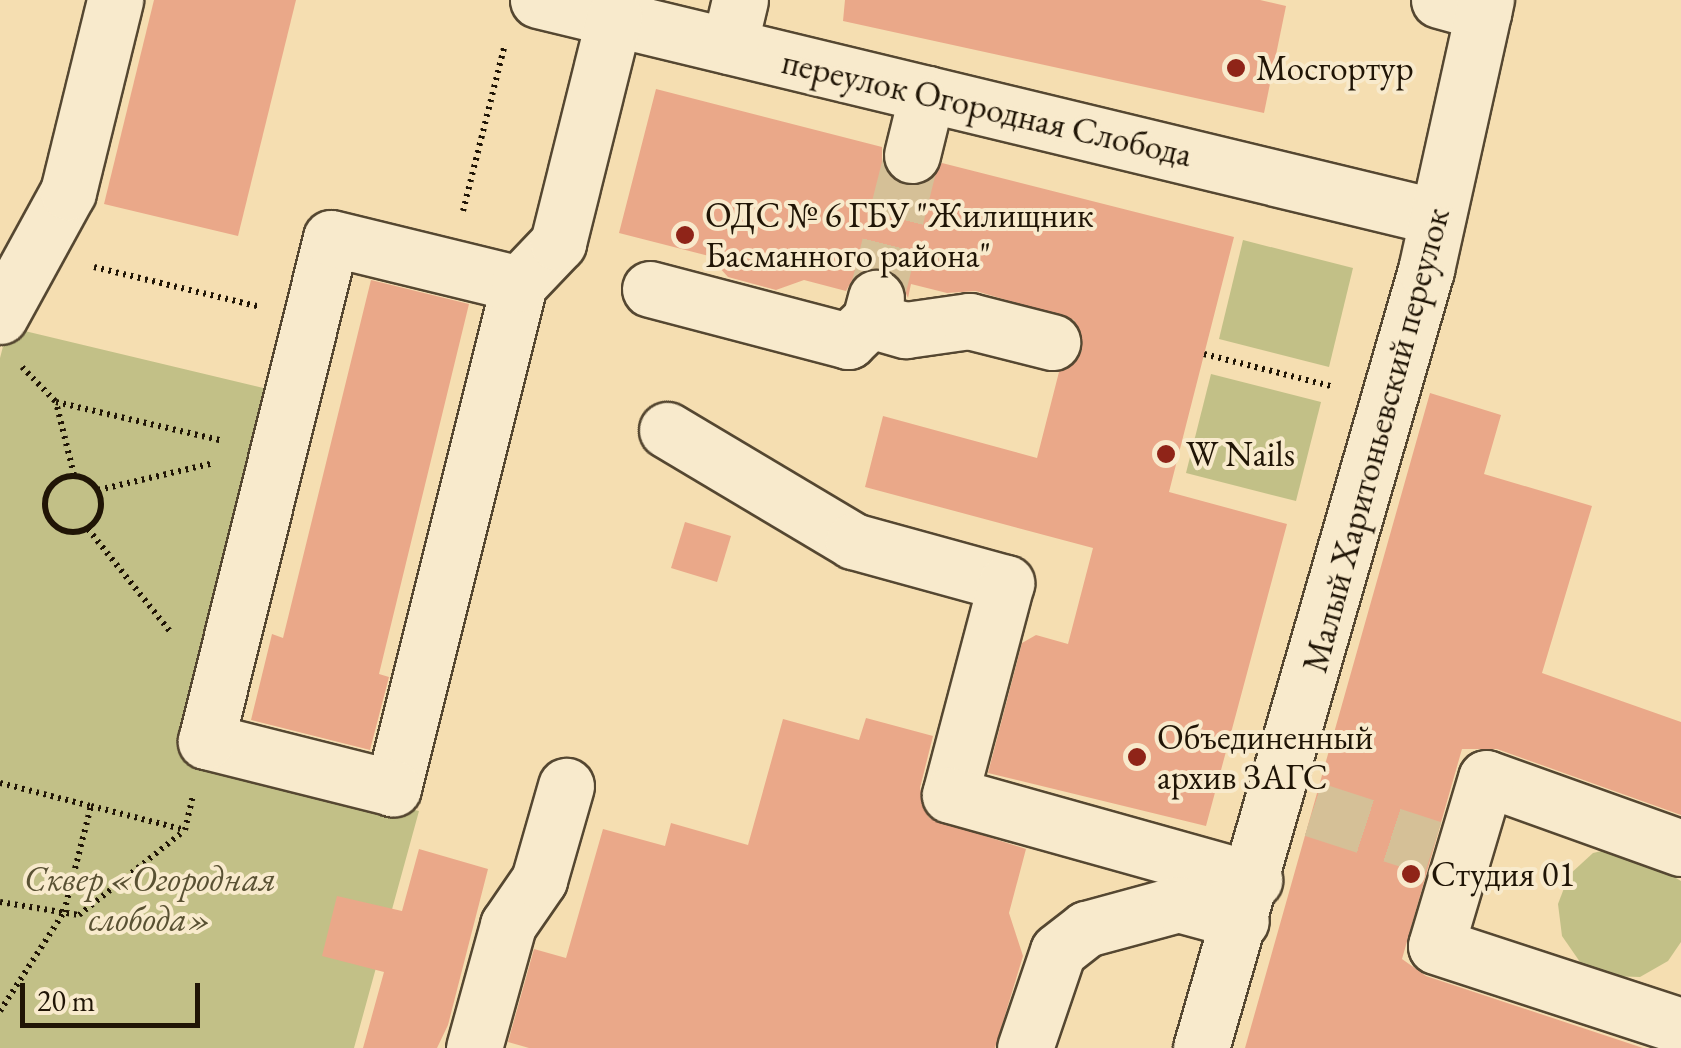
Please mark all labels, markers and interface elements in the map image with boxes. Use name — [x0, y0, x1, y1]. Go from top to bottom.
street label: переулок Огородная Слобода — [778, 40, 1196, 176]
place label: Мосгортур — [1256, 47, 1414, 89]
marker: Мосгортур — [1225, 57, 1247, 79]
place label: ОДС № 6 ГБУ "Жилищник Басманного района" — [705, 194, 1094, 276]
street label: Малый Харитоньевский переулок — [1294, 203, 1458, 677]
marker: ОДС № 6 ГБУ "Жилищник Басманного района" — [674, 224, 696, 246]
place label: W Nails — [1186, 433, 1295, 475]
marker: W Nails — [1155, 443, 1177, 465]
place label: Объединенный архив ЗАГС — [1157, 716, 1373, 798]
marker: Объединенный архив ЗАГС — [1126, 746, 1148, 768]
place label: Студия 01 — [1431, 853, 1575, 895]
park label: Сквер «Огородная слобода» — [24, 858, 276, 940]
marker: Студия 01 — [1400, 863, 1422, 885]
scale bar — [25, 963, 205, 1025]
text: 20 m — [37, 981, 95, 1020]

